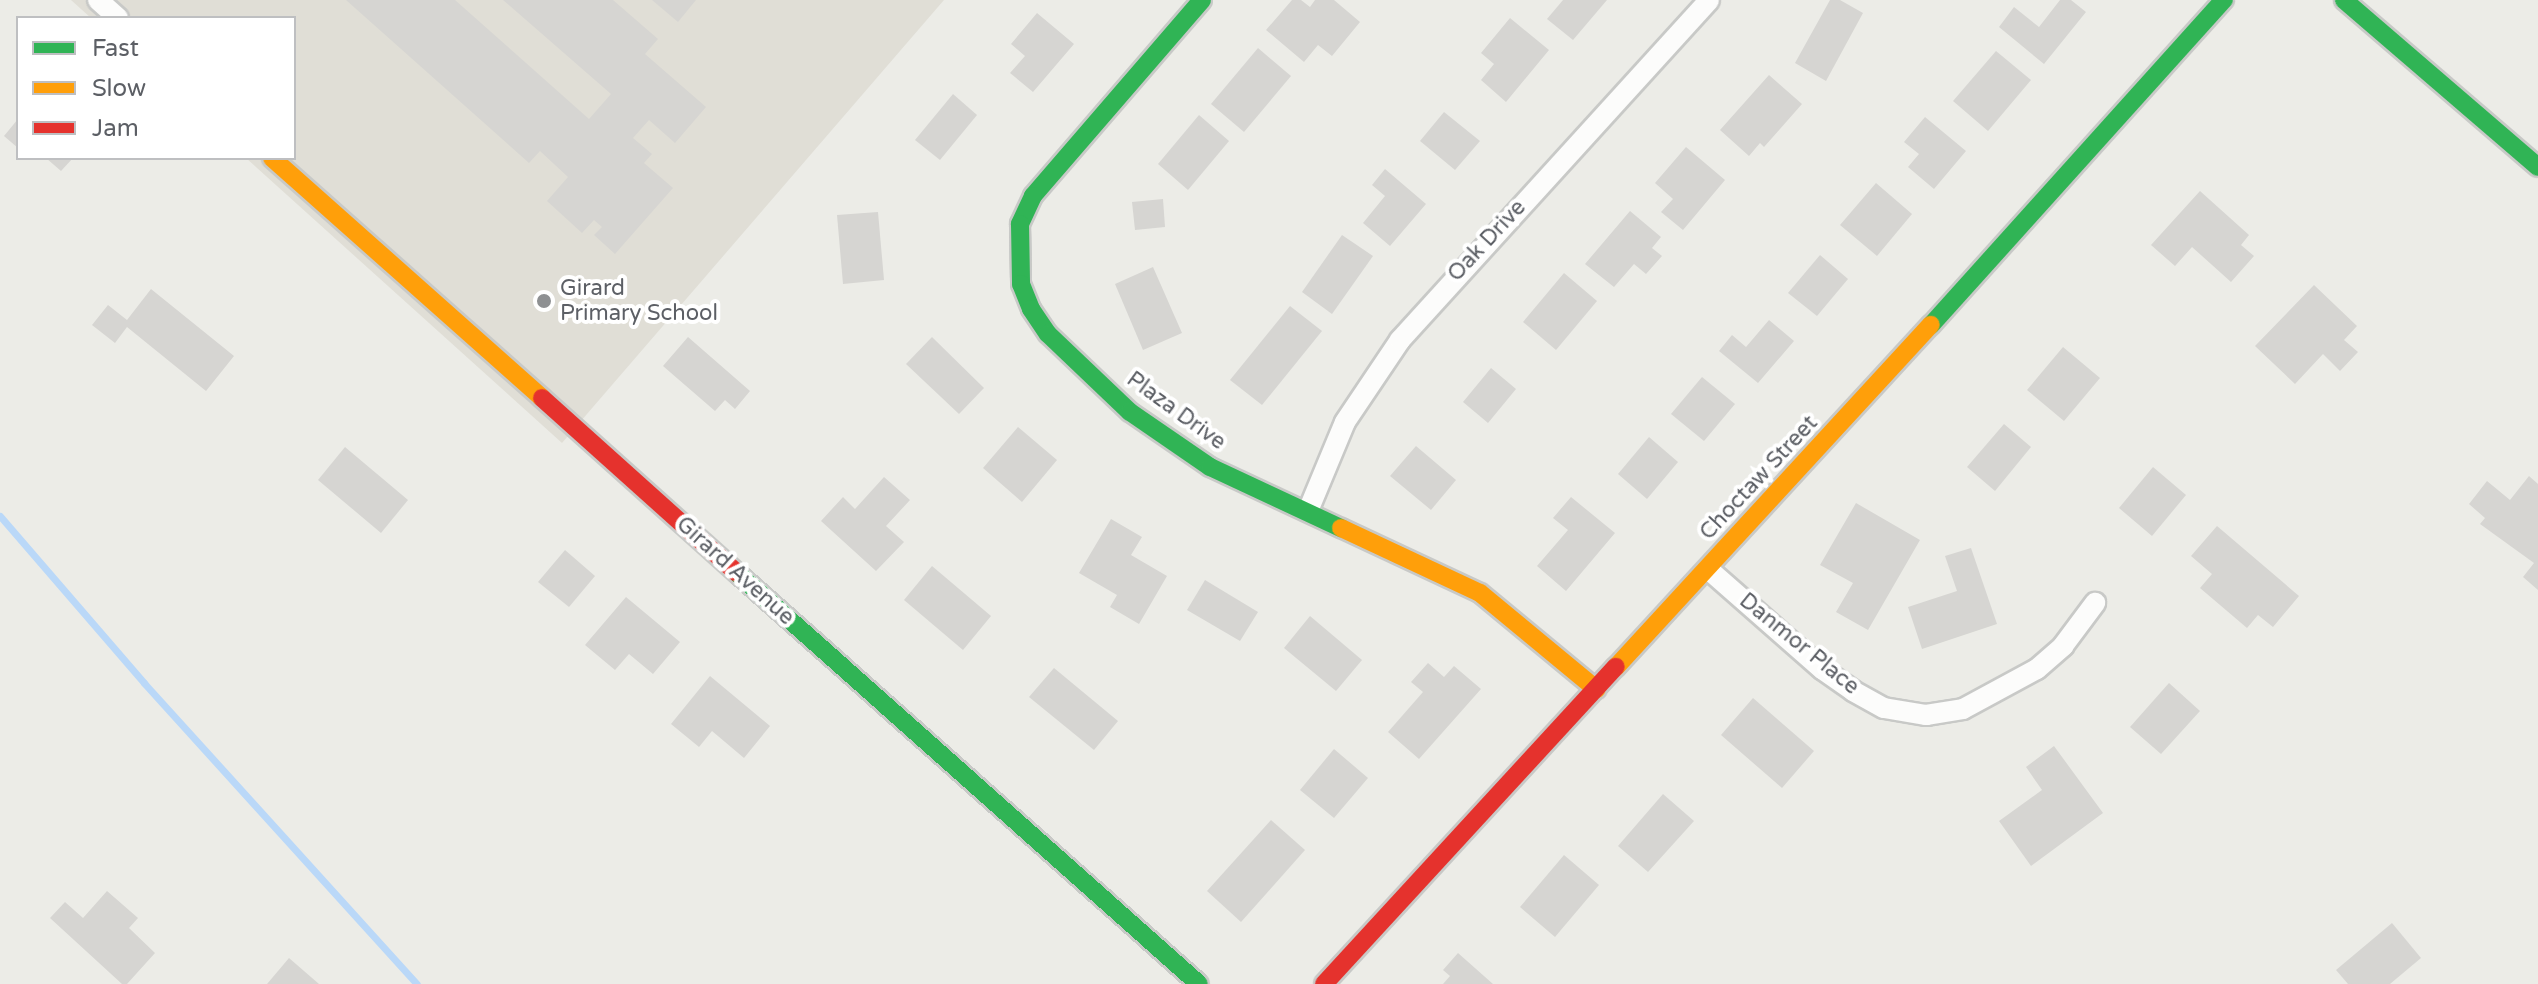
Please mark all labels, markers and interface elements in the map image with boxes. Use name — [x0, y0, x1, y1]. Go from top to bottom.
legend — [16, 16, 296, 160]
text: Fast — [92, 34, 139, 63]
text: Slow — [92, 74, 146, 103]
text: Jam — [92, 114, 139, 143]
street label: Oak Drive — [1443, 195, 1531, 287]
place label: Girard Primary School — [560, 275, 718, 326]
marker: Girard Primary School — [535, 292, 553, 310]
street label: Plaza Drive — [1121, 366, 1231, 456]
street label: Choctaw Street — [1695, 410, 1823, 546]
street label: Girard Avenue — [671, 511, 799, 631]
street label: Danmor Place — [1734, 588, 1864, 700]

